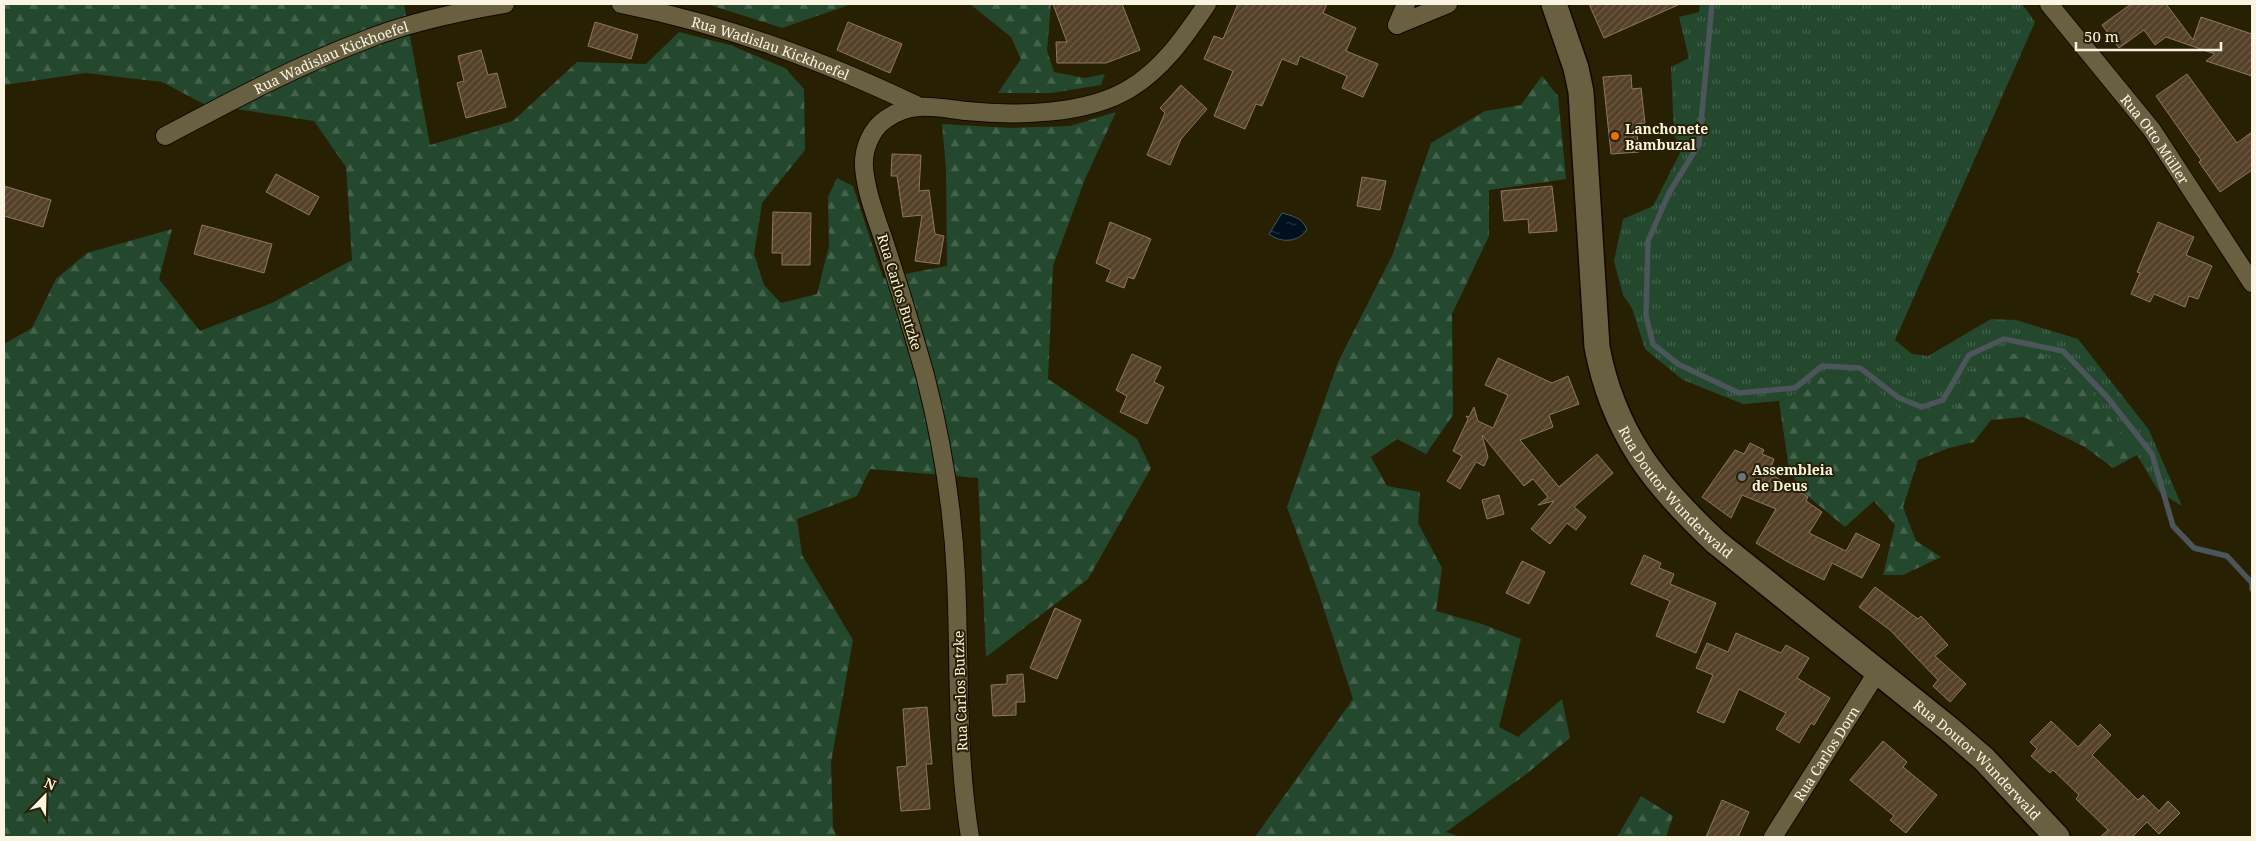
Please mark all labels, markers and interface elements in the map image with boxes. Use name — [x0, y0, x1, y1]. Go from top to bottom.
street label: Rua Wadislau Kickhoefel — [689, 11, 853, 84]
street label: Rua Wadislau Kickhoefel — [250, 16, 411, 98]
scale bar — [2076, 20, 2221, 52]
text: 50 m — [2084, 26, 2119, 46]
street label: Rua Otto Müller — [2117, 90, 2194, 188]
place label: Lanchonete Bambuzal — [1625, 119, 1708, 154]
marker: Lanchonete Bambuzal — [1609, 130, 1621, 142]
street label: Rua Carlos Butzke — [873, 232, 927, 352]
street label: Rua Doutor Wunderwald — [1615, 422, 1737, 562]
place label: Assembleia de Deus — [1752, 460, 1833, 495]
marker: Assembleia de Deus — [1736, 471, 1748, 483]
street label: Rua Carlos Butzke — [948, 630, 972, 752]
street label: Rua Doutor Wunderwald — [1910, 695, 2046, 824]
street label: Rua Carlos Dorn — [1789, 702, 1863, 804]
north arrow — [20, 771, 70, 821]
text: N — [41, 773, 59, 794]

